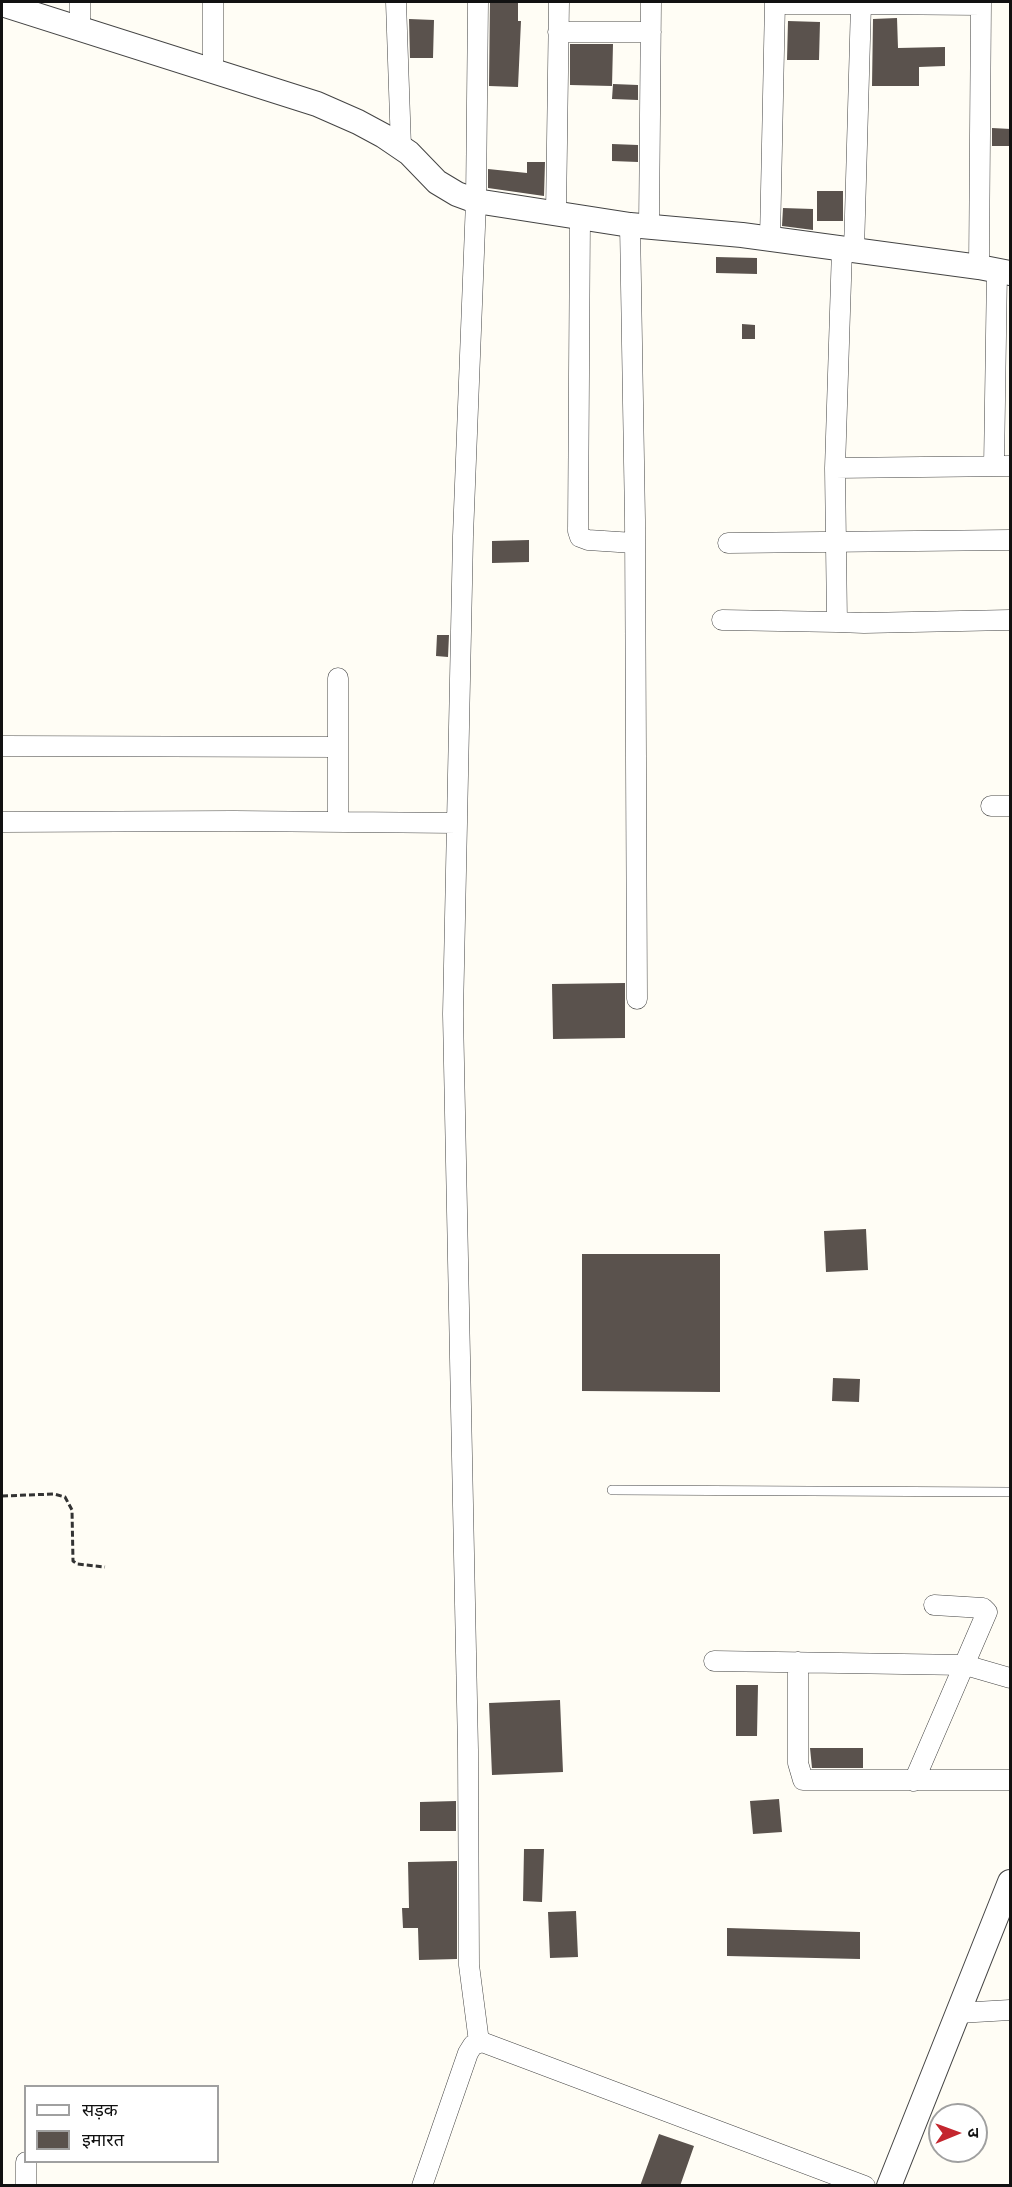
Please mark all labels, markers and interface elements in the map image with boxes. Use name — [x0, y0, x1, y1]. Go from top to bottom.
legend — [24, 2085, 219, 2163]
text: सड़क — [82, 2097, 118, 2122]
north arrow — [928, 2103, 988, 2163]
text: इमारत — [82, 2127, 124, 2152]
text: उ — [963, 2128, 985, 2138]

